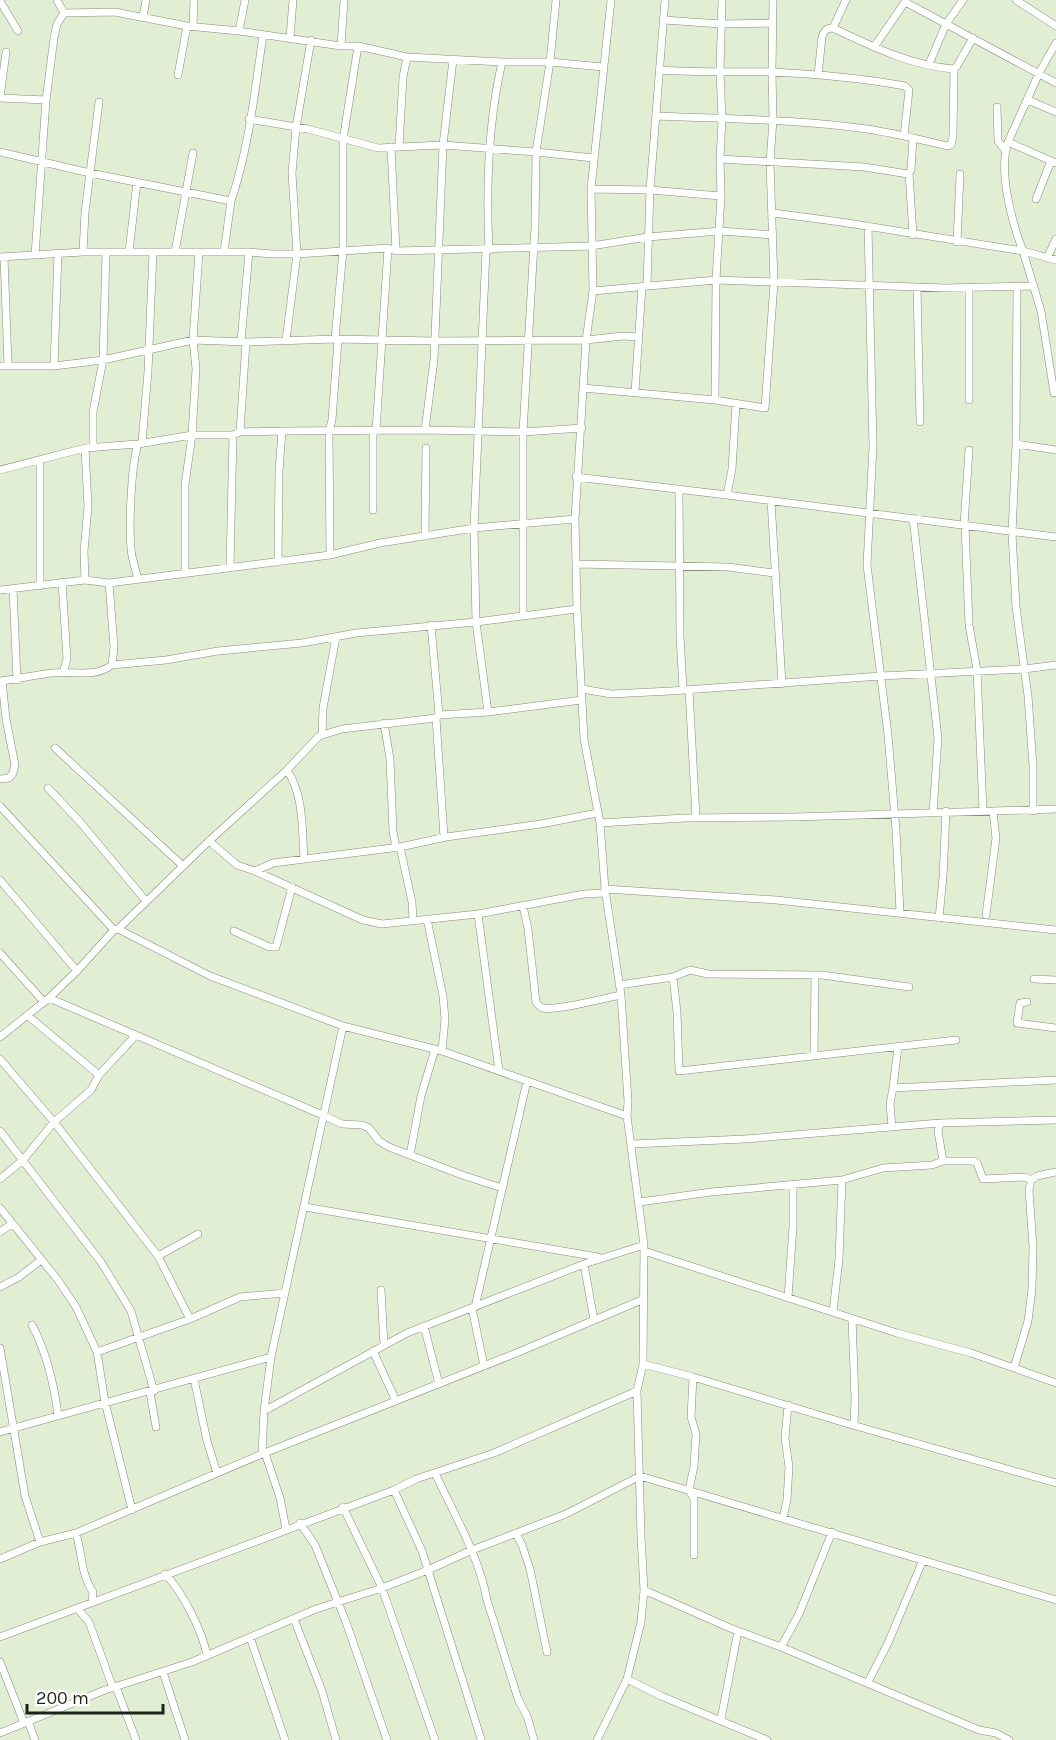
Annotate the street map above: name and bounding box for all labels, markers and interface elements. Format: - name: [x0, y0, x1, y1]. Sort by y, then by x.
- scale bar: [27, 1677, 164, 1715]
- text: 200 m: [36, 1687, 89, 1709]

